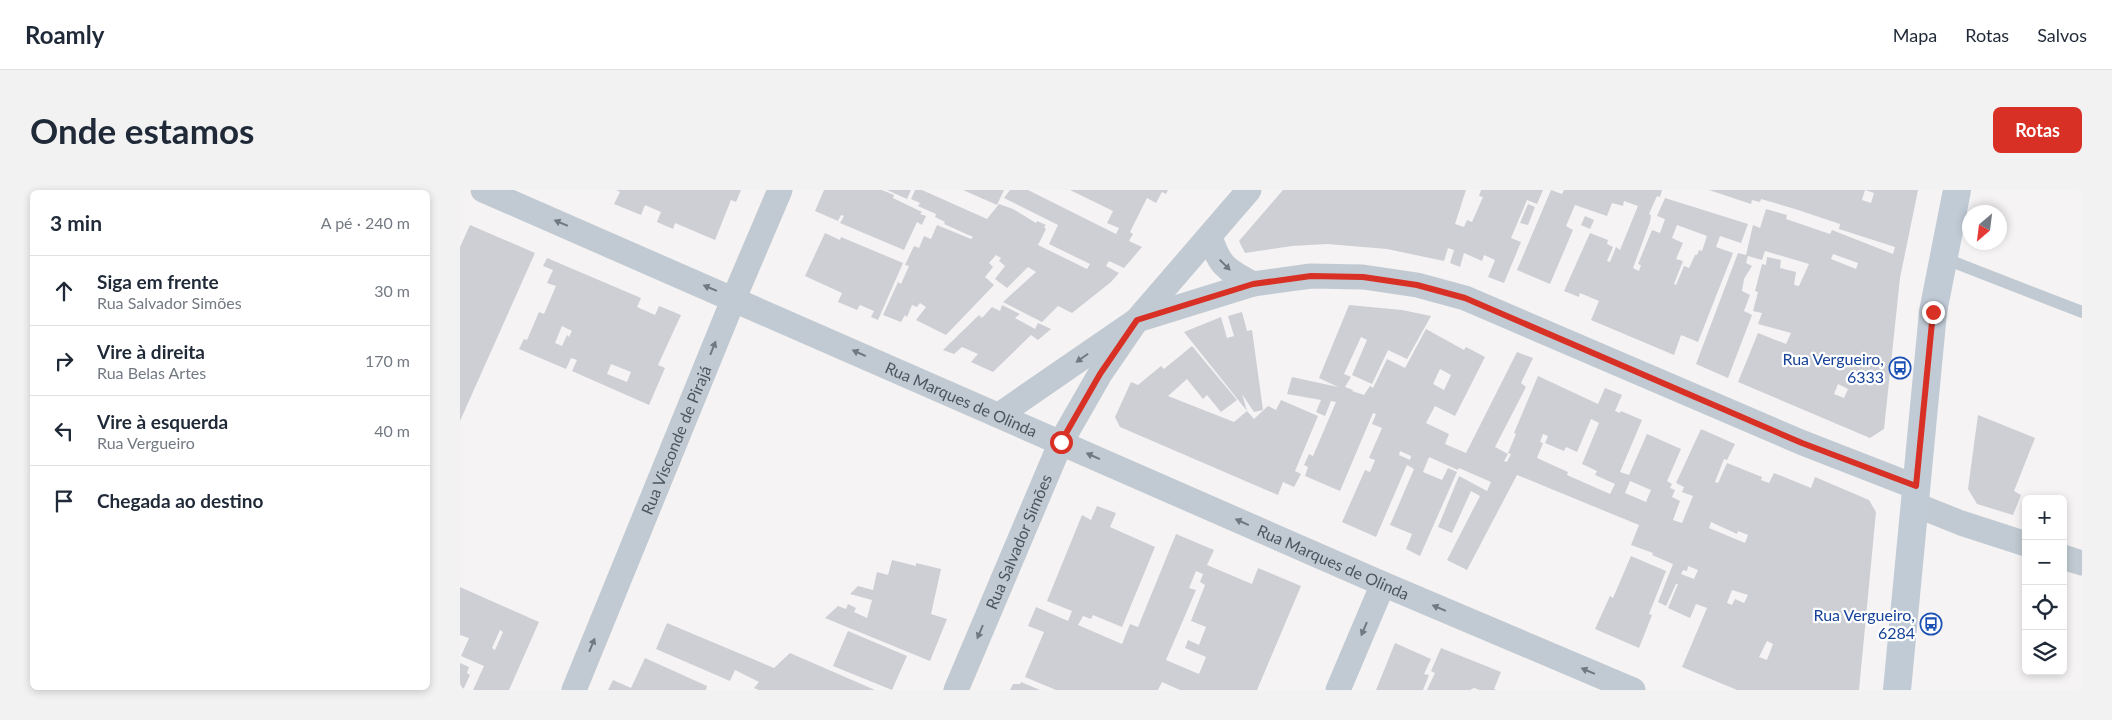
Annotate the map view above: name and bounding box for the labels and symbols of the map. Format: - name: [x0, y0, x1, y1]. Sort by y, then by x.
- north arrow: [1962, 205, 2007, 250]
- one-way arrow: [554, 219, 568, 227]
- one-way arrow: [1219, 259, 1231, 271]
- one-way arrow: [703, 283, 717, 291]
- route end: [1922, 301, 1945, 324]
- one-way arrow: [710, 341, 717, 356]
- one-way arrow: [852, 349, 866, 357]
- place label: Rua Vergueiro, 6333: [1782, 349, 1884, 386]
- one-way arrow: [1076, 353, 1089, 363]
- bus stop icon: Rua Vergueiro, 6333: [1888, 356, 1912, 380]
- street label: Rua Marques de Olinda: [883, 357, 1040, 440]
- street label: Rua Visconde de Pirajá: [637, 363, 714, 517]
- route start: [1050, 431, 1073, 454]
- one-way arrow: [1086, 451, 1100, 459]
- street label: Rua Salvador Simões: [981, 471, 1055, 612]
- one-way arrow: [1235, 517, 1249, 525]
- street label: Rua Marques de Olinda: [1254, 520, 1412, 603]
- one-way arrow: [1432, 603, 1446, 611]
- place label: Rua Vergueiro, 6284: [1813, 605, 1915, 642]
- bus stop icon: Rua Vergueiro, 6284: [1919, 612, 1943, 636]
- one-way arrow: [1360, 622, 1368, 636]
- one-way arrow: [976, 625, 984, 639]
- one-way arrow: [589, 638, 597, 652]
- one-way arrow: [1580, 667, 1595, 675]

